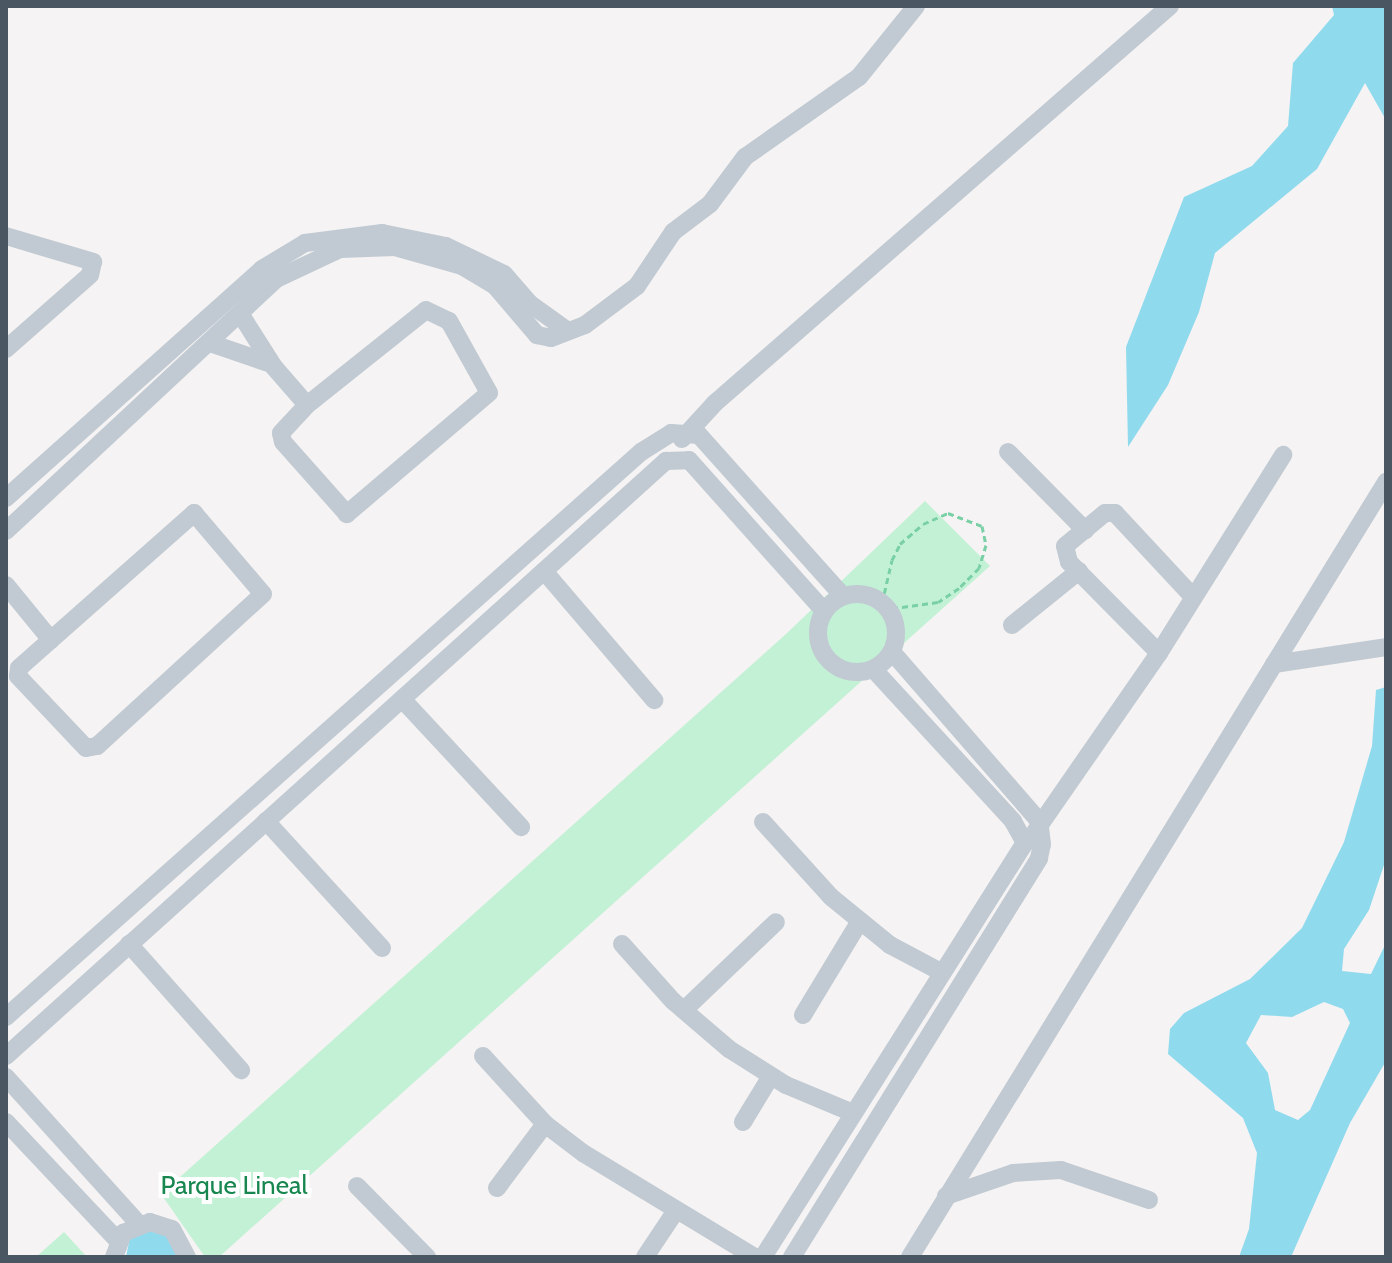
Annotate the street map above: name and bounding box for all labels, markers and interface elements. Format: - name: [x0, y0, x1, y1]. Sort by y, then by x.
- park label: Parque Lineal: [160, 1170, 308, 1202]

